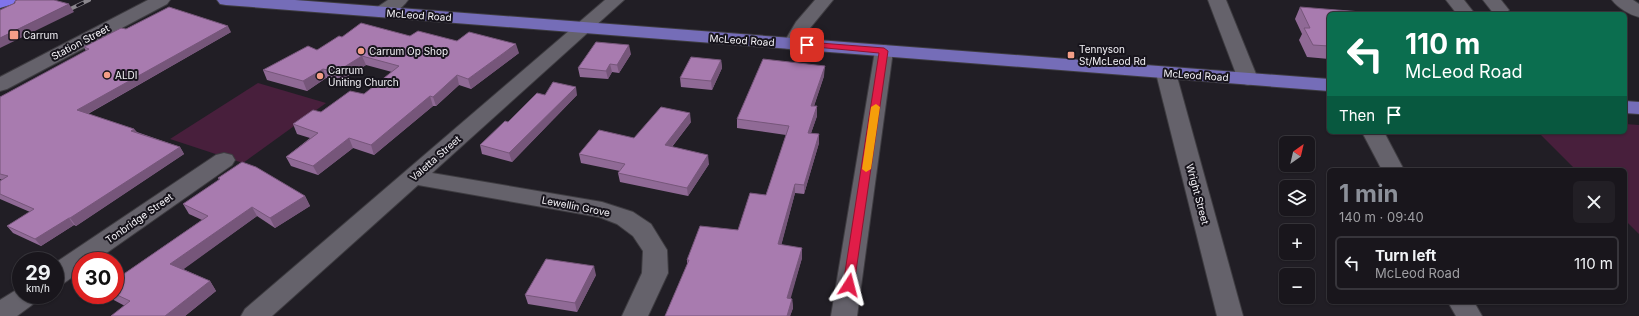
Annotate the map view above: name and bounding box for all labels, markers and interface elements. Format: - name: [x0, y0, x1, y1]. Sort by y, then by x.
- street label: McLeod Road: [386, 7, 452, 23]
- street label: Station Street: [49, 21, 112, 62]
- text: 110 m: [1405, 27, 1480, 61]
- pin: [790, 28, 824, 62]
- icon: left: [1339, 28, 1391, 80]
- marker: Carrum: [8, 29, 20, 41]
- place label: Carrum: [23, 29, 58, 41]
- street label: McLeod Road: [709, 32, 775, 48]
- icon: arrive: [796, 34, 818, 56]
- place label: Tennyson St/McLeod Rd: [1079, 43, 1146, 67]
- place label: Carrum Op Shop: [369, 45, 448, 57]
- marker: Carrum Op Shop: [356, 46, 366, 56]
- marker: Tennyson St/McLeod Rd: [1066, 50, 1076, 60]
- text: McLeod Road: [1405, 61, 1523, 82]
- place label: Carrum Uniting Church: [328, 64, 399, 88]
- street label: McLeod Road: [1163, 67, 1229, 83]
- place label: ALDI: [115, 69, 137, 81]
- marker: ALDI: [102, 70, 112, 80]
- marker: Carrum Uniting Church: [315, 71, 325, 81]
- icon: arrive: [1383, 104, 1405, 126]
- text: Then: [1339, 106, 1375, 125]
- street label: Valetta Street: [407, 132, 463, 183]
- north arrow: [1279, 136, 1315, 172]
- map controls: [1279, 136, 1315, 304]
- street label: Wright Street: [1184, 162, 1212, 226]
- text: 1 min: [1339, 179, 1398, 208]
- button: layers: [1279, 180, 1315, 216]
- button: close: [1573, 181, 1615, 223]
- street label: Tonbridge Street: [103, 190, 175, 246]
- street label: Lewellin Grove: [541, 194, 611, 219]
- text: 140 m · 09:40: [1339, 209, 1424, 225]
- button: +: [1279, 224, 1315, 260]
- text: Turn left: [1375, 246, 1436, 265]
- speed limit sign: 30: [72, 252, 124, 304]
- icon: left: [1341, 252, 1363, 274]
- text: 110 m: [1574, 254, 1613, 273]
- text: 29: [25, 261, 51, 285]
- position arrow: [828, 264, 870, 306]
- text: McLeod Road: [1375, 265, 1460, 281]
- button: −: [1279, 268, 1315, 304]
- text: km/h: [26, 282, 50, 294]

